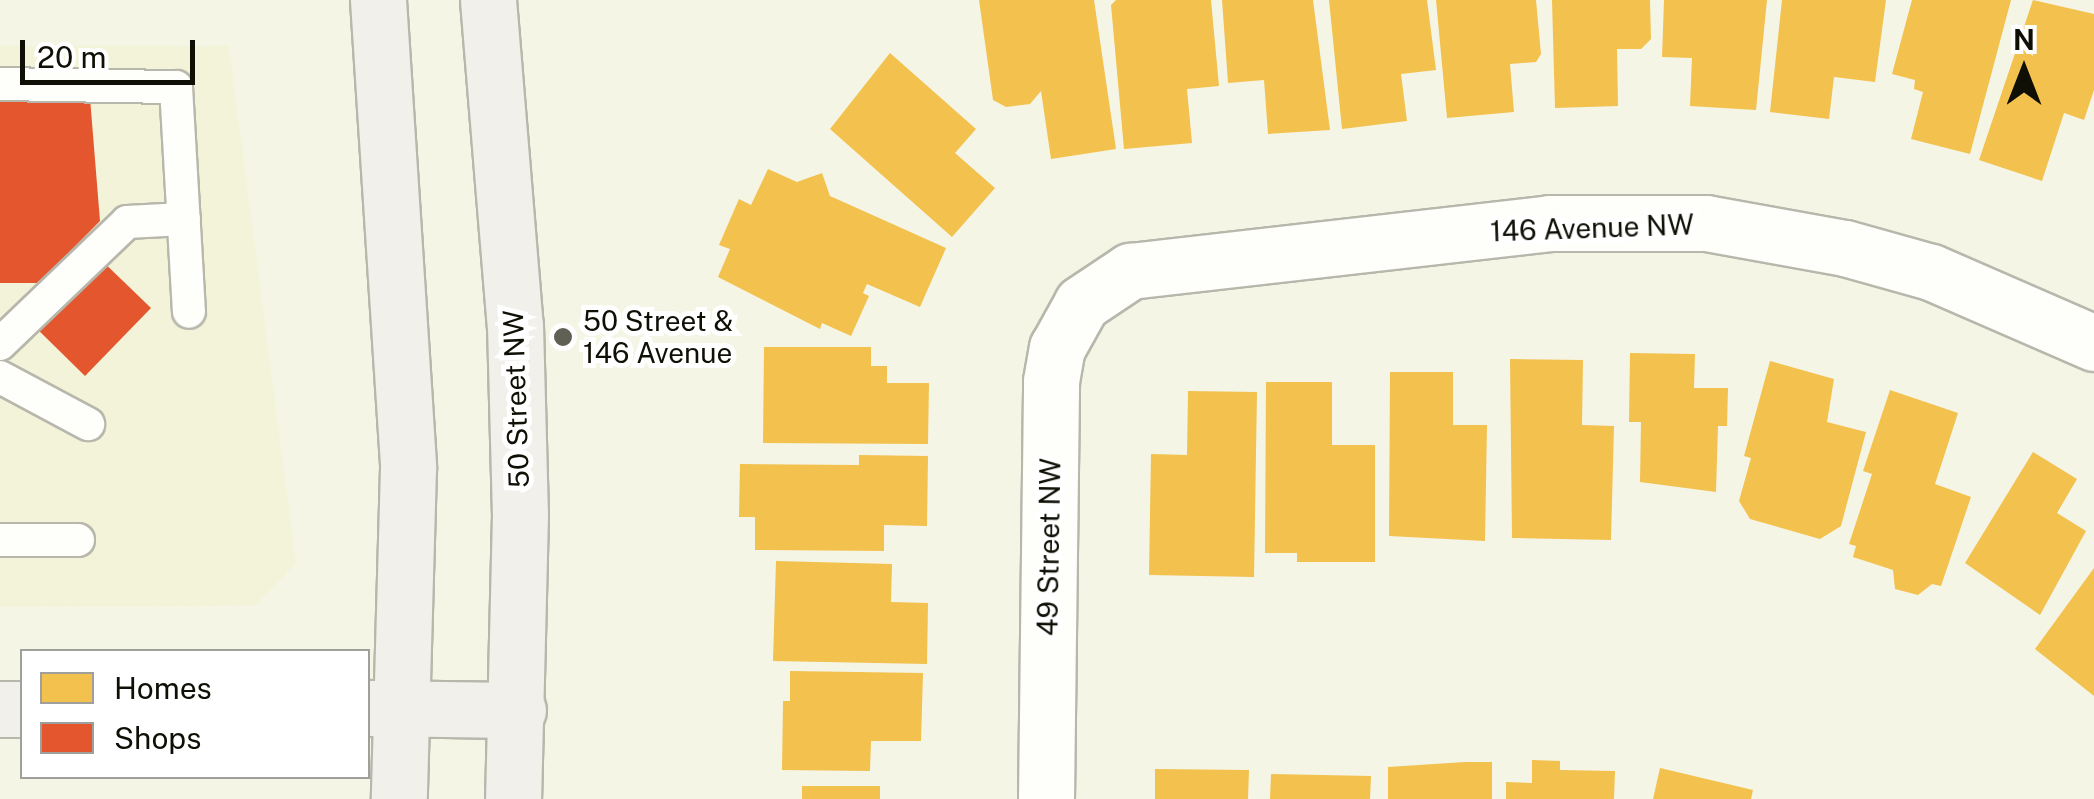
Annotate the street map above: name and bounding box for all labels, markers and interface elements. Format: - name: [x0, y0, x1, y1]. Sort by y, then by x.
- scale bar: [25, 20, 200, 82]
- north arrow: [1974, 20, 2074, 120]
- text: N: [2013, 23, 2035, 56]
- text: 20 m: [37, 39, 106, 75]
- street label: 146 Avenue NW: [1489, 208, 1695, 248]
- place label: 50 Street & 146 Avenue: [583, 304, 733, 370]
- street label: 50 Street NW: [496, 309, 536, 489]
- marker: 50 Street & 146 Avenue: [552, 326, 574, 348]
- street label: 49 Street NW: [1031, 458, 1067, 636]
- legend: [20, 649, 370, 779]
- text: Homes: [114, 670, 212, 706]
- text: Shops: [114, 720, 201, 756]

